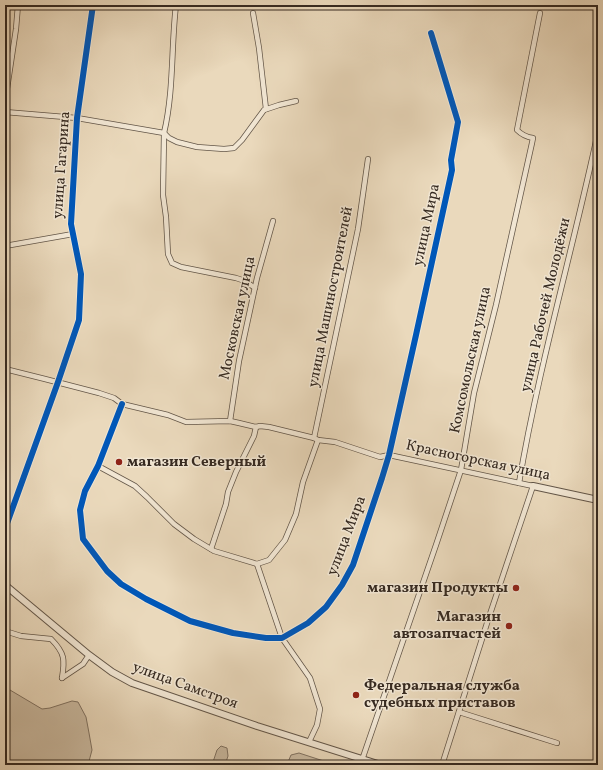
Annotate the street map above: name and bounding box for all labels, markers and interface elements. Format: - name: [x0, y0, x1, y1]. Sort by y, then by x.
- street label: улица Гагарина: [48, 111, 76, 219]
- street label: улица Мира: [408, 182, 446, 268]
- street label: улица Машиностроителей: [303, 205, 359, 389]
- street label: улица Рабочей Молодёжи: [516, 216, 576, 394]
- street label: Московская улица: [215, 254, 261, 382]
- street label: Комсомольская улица: [445, 284, 497, 436]
- street label: Красногорская улица: [404, 435, 552, 487]
- place label: магазин Северный: [127, 452, 267, 473]
- marker: магазин Северный: [114, 457, 124, 467]
- street label: улица Мира: [322, 493, 372, 579]
- place label: магазин Продукты: [367, 578, 508, 599]
- marker: магазин Продукты: [511, 583, 521, 593]
- place label: Магазин автозапчастей: [393, 607, 501, 645]
- marker: Магазин автозапчастей: [504, 621, 514, 631]
- street label: улица Самстроя: [129, 657, 241, 715]
- place label: Федеральная служба судебных приставов: [364, 676, 520, 714]
- marker: Федеральная служба судебных приставов: [351, 690, 361, 700]

